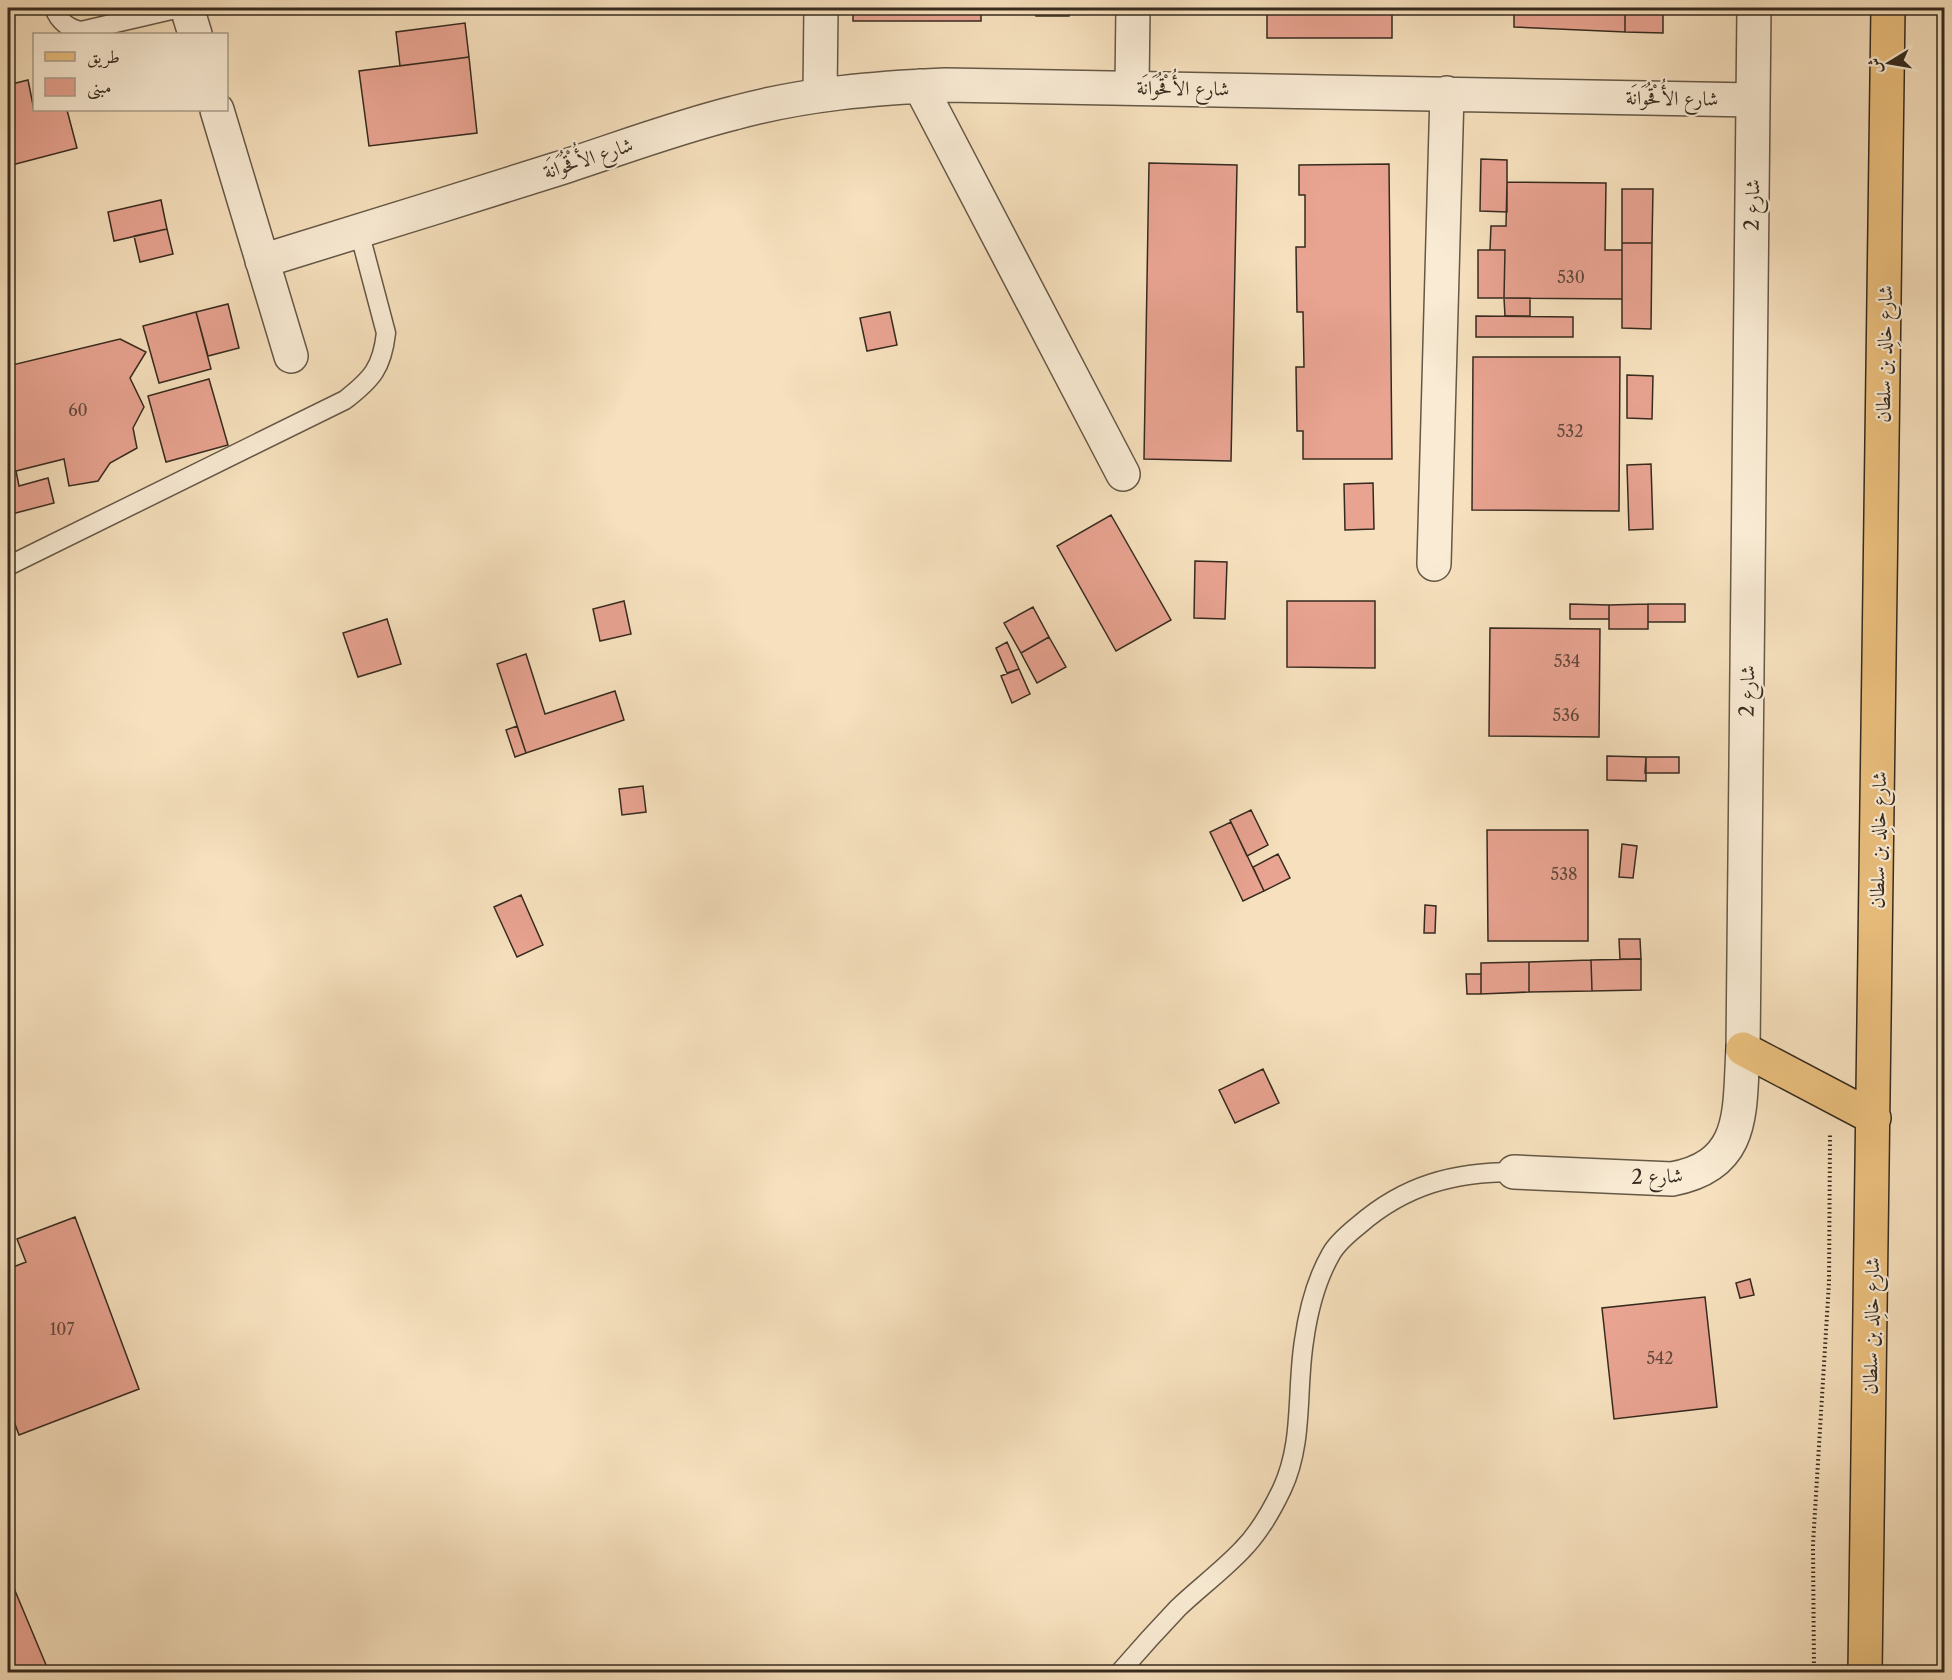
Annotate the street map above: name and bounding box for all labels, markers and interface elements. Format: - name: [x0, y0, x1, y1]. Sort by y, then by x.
- legend: [33, 33, 228, 111]
- north arrow: [1859, 33, 1919, 93]
- text: طريق: [87, 46, 120, 69]
- text: ش: [1863, 56, 1886, 76]
- street label: شارع الأُقْحُوَانَة: [1136, 68, 1230, 107]
- text: مبنى: [87, 76, 112, 100]
- street label: شارع الأُقْحُوَانَة: [1625, 78, 1719, 117]
- street label: شارع الأُقْحُوَانَة: [538, 125, 638, 189]
- street label: شارع 2: [1740, 179, 1770, 231]
- house number: 530: [1557, 267, 1585, 287]
- street label: شارع خالِد بن سلطان: [1871, 285, 1903, 423]
- house number: 60: [68, 400, 88, 420]
- house number: 532: [1557, 421, 1583, 441]
- house number: 534: [1554, 651, 1580, 671]
- street label: شارع 2: [1735, 665, 1765, 717]
- house number: 536: [1553, 705, 1579, 725]
- street label: شارع خالِد بن سلطان: [1865, 771, 1897, 909]
- house number: 538: [1551, 864, 1577, 884]
- street label: شارع 2: [1631, 1163, 1683, 1195]
- street label: شارع خالِد بن سلطان: [1858, 1257, 1890, 1395]
- house number: 107: [50, 1319, 74, 1339]
- house number: 542: [1646, 1348, 1674, 1368]

